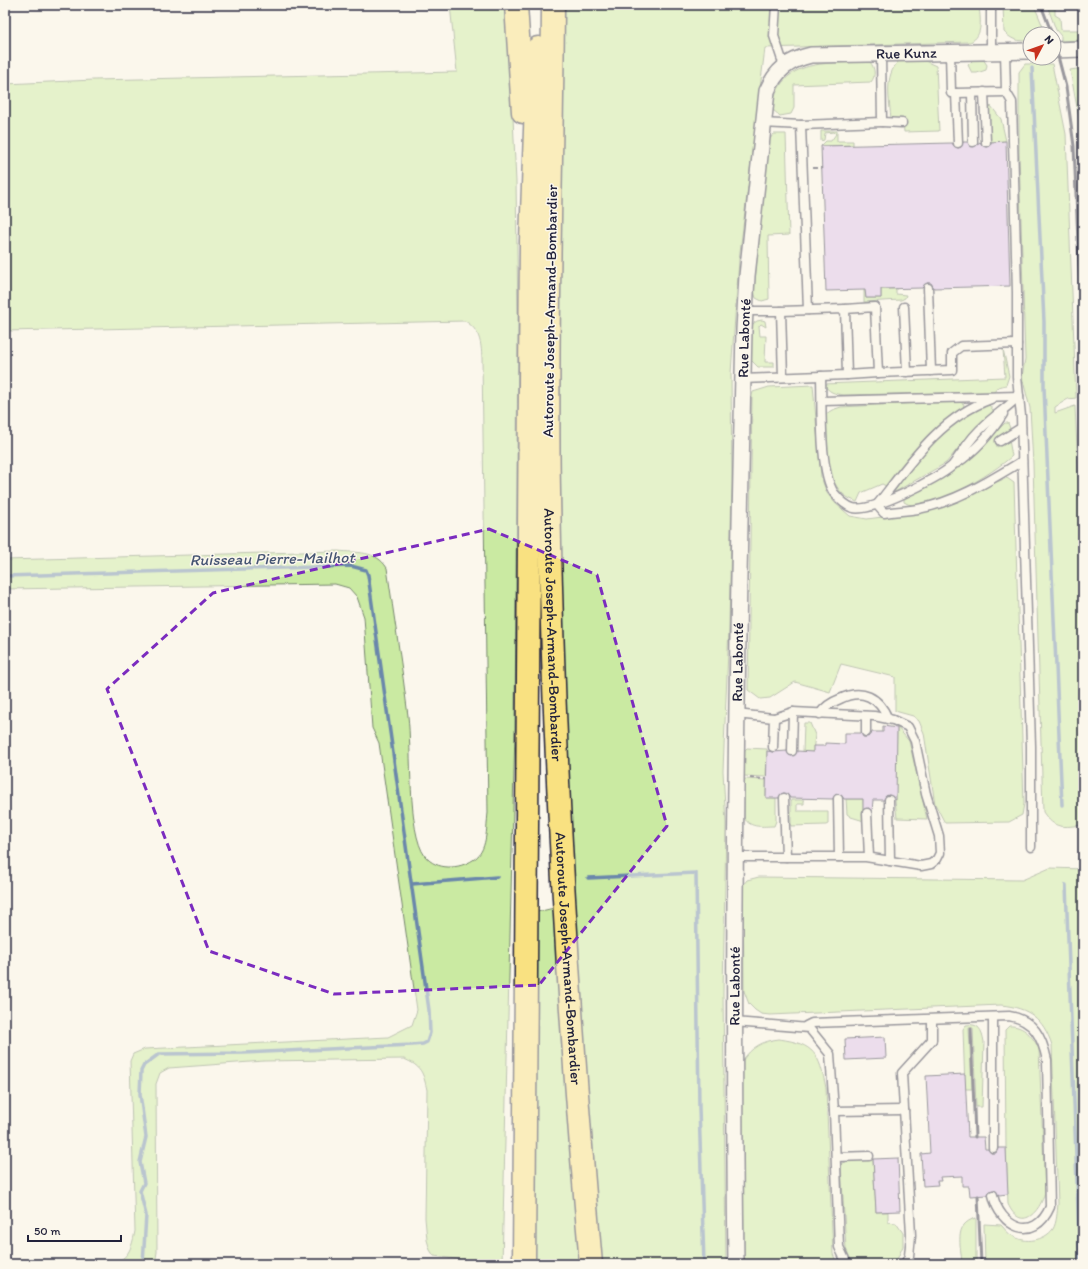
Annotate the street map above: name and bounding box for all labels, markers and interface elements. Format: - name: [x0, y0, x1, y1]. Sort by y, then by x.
- north arrow: [1022, 26, 1062, 66]
- text: N: [1042, 33, 1057, 47]
- street label: Rue Kunz: [876, 44, 937, 63]
- street label: Autoroute Joseph-Armand-Bombardier: [539, 184, 561, 438]
- street label: Rue Labonté: [734, 298, 755, 378]
- street label: Autoroute Joseph-Armand-Bombardier: [540, 508, 566, 762]
- water label: Ruisseau Pierre-Mailhot: [190, 548, 357, 569]
- street label: Rue Labonté: [728, 622, 747, 702]
- street label: Autoroute Joseph-Armand-Bombardier: [551, 832, 585, 1086]
- street label: Rue Labonté: [726, 946, 744, 1026]
- scale bar: [28, 1217, 121, 1243]
- text: 50 m: [34, 1224, 60, 1238]

